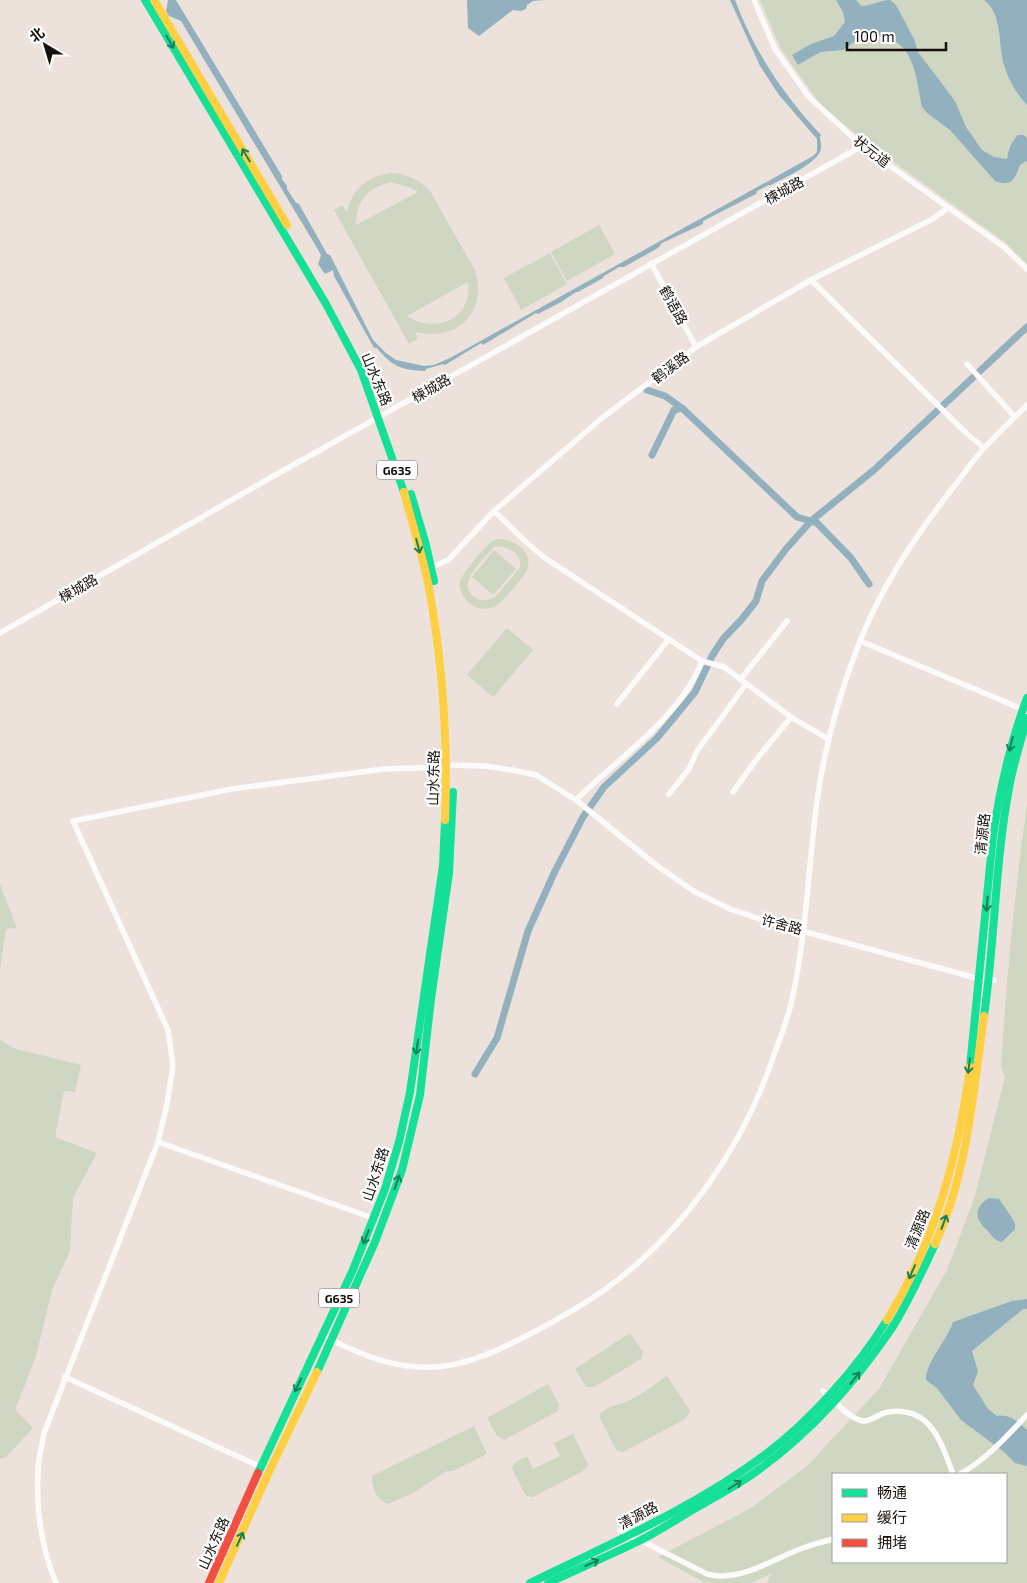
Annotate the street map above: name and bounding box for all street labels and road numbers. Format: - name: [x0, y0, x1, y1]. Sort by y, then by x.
- street label: 状元道: [850, 131, 894, 171]
- street label: 楝城路: [762, 172, 806, 208]
- street label: 鹤语路: [656, 283, 692, 327]
- street label: 鹤溪路: [648, 348, 692, 386]
- street label: 山水东路: [358, 350, 396, 408]
- street label: 楝城路: [409, 370, 453, 406]
- road number: G635: [377, 460, 417, 480]
- street label: 楝城路: [56, 570, 100, 606]
- street label: 山水东路: [424, 750, 442, 806]
- street label: 清源路: [971, 812, 993, 856]
- street label: 许舍路: [760, 910, 804, 938]
- street label: 山水东路: [358, 1145, 392, 1203]
- street label: 清源路: [901, 1206, 933, 1252]
- road number: G635: [319, 1289, 359, 1308]
- street label: 清源路: [615, 1498, 661, 1532]
- street label: 山水东路: [194, 1514, 232, 1572]

